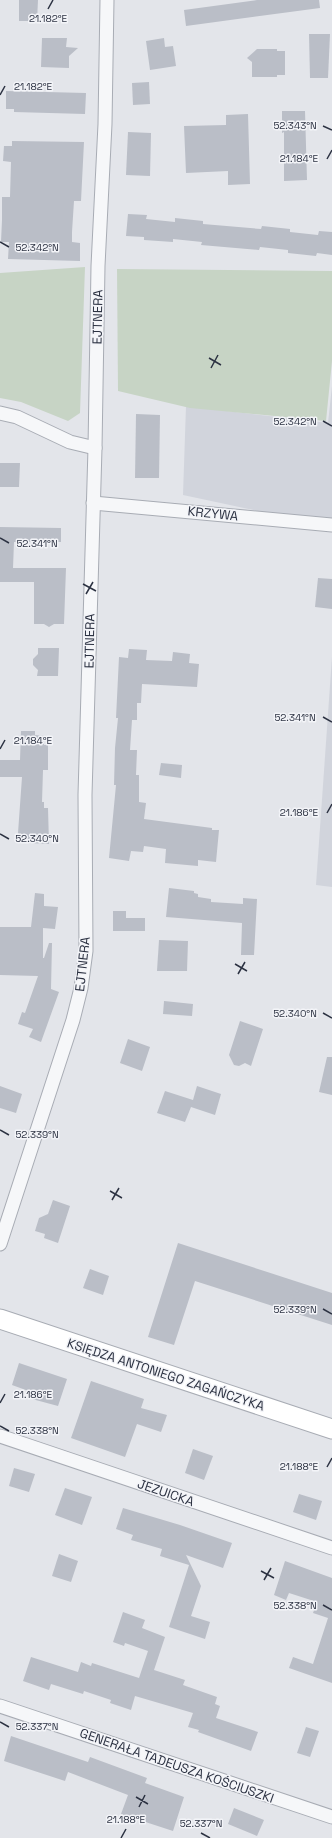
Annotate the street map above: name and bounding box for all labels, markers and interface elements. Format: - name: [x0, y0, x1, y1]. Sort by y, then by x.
- text: 21.182°E: [29, 12, 67, 25]
- text: 21.182°E: [14, 80, 52, 93]
- text: 52.343°N: [273, 119, 317, 132]
- text: 21.184°E: [280, 152, 319, 165]
- text: 52.342°N: [15, 241, 59, 254]
- street label: EJTNERA: [89, 289, 106, 345]
- text: 52.342°N: [273, 415, 317, 428]
- street label: KRZYWA: [187, 502, 239, 525]
- text: 52.341°N: [16, 537, 58, 550]
- street label: EJTNERA: [81, 613, 98, 669]
- text: 52.341°N: [274, 711, 316, 724]
- text: 21.184°E: [14, 734, 53, 747]
- text: 21.186°E: [280, 806, 319, 819]
- text: 52.340°N: [15, 832, 59, 845]
- street label: EJTNERA: [71, 936, 94, 992]
- text: 52.340°N: [273, 1007, 317, 1020]
- text: 52.339°N: [15, 1128, 59, 1141]
- text: 52.339°N: [273, 1303, 317, 1316]
- street label: KSIĘDZA ANTONIEGO ZAGAŃCZYKA: [65, 1334, 267, 1415]
- text: 21.186°E: [14, 1388, 53, 1401]
- text: 52.338°N: [15, 1424, 59, 1437]
- text: 21.188°E: [280, 1460, 319, 1473]
- street label: JEZUICKA: [135, 1475, 196, 1510]
- text: 52.338°N: [273, 1599, 317, 1612]
- text: 52.337°N: [16, 1720, 58, 1733]
- street label: GENERAŁA TADEUSZA KOŚCIUSZKI: [78, 1724, 276, 1807]
- text: 21.188°E: [107, 1813, 146, 1826]
- text: 52.337°N: [180, 1817, 222, 1830]

